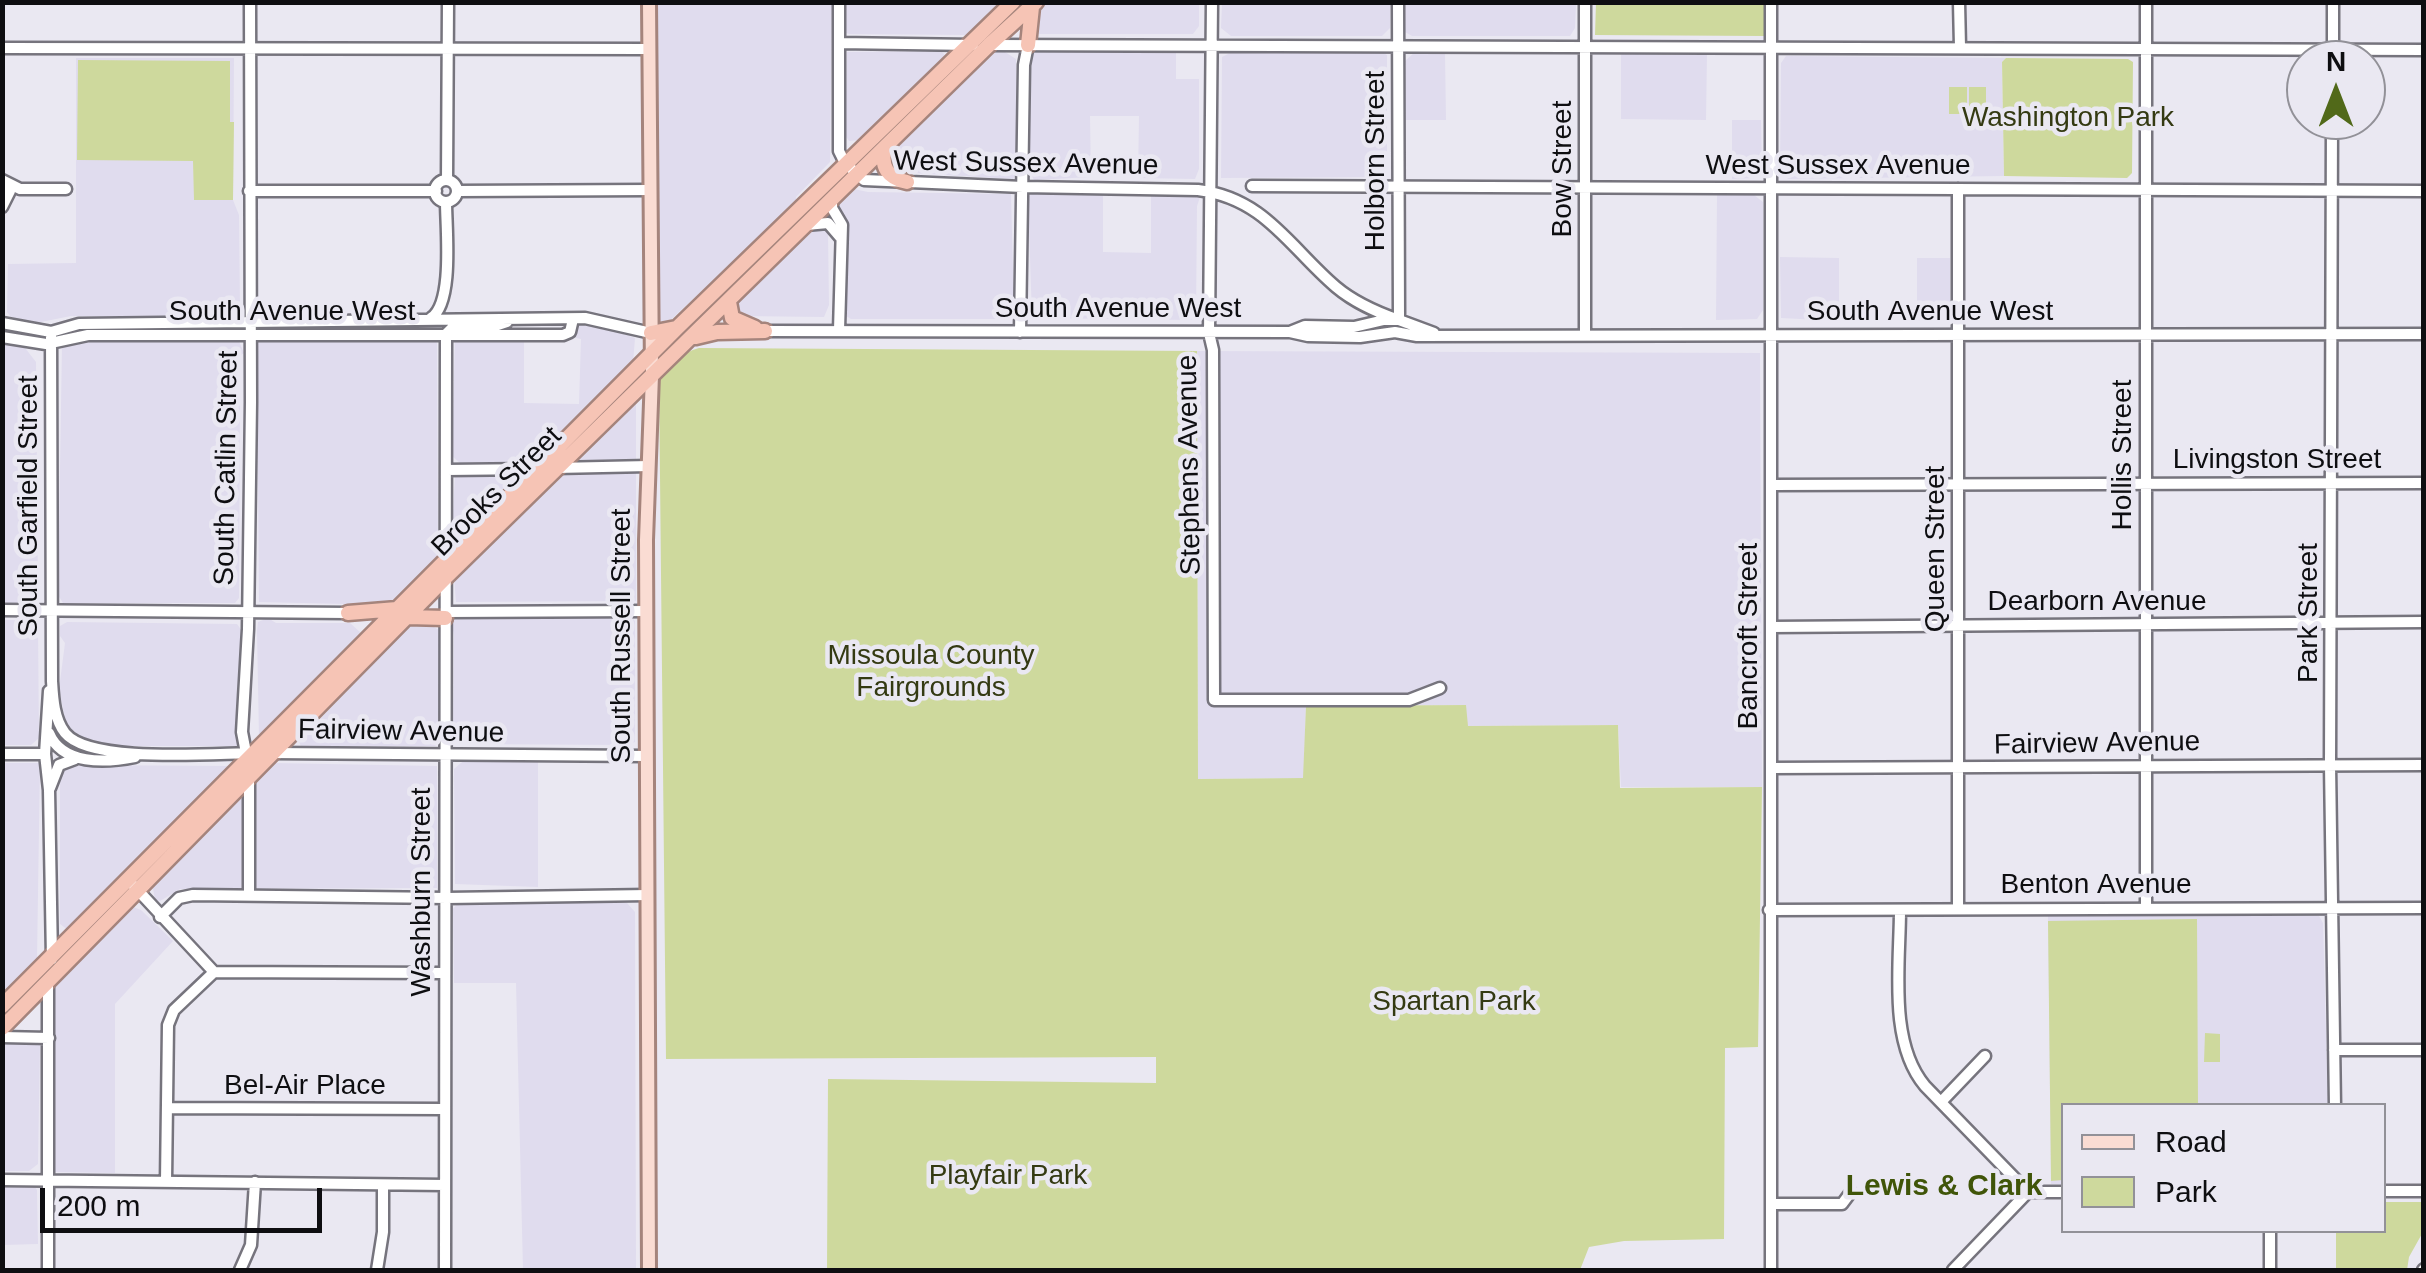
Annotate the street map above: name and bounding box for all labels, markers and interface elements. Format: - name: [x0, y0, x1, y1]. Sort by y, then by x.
- north arrow: [2286, 40, 2386, 140]
- text: N: [2326, 46, 2346, 77]
- street label: Holborn Street: [1359, 71, 1393, 251]
- street label: Bow Street: [1546, 101, 1580, 237]
- park label: Washington Park: [1962, 101, 2174, 135]
- street label: West Sussex Avenue: [893, 145, 1159, 183]
- street label: West Sussex Avenue: [1705, 149, 1971, 183]
- street label: South Avenue West: [995, 292, 1241, 326]
- street label: South Avenue West: [169, 295, 415, 329]
- street label: South Avenue West: [1807, 295, 2053, 329]
- street label: South Catlin Street: [208, 350, 246, 586]
- street label: Stephens Avenue: [1171, 354, 1209, 576]
- street label: South Garfield Street: [12, 375, 46, 637]
- street label: Hollis Street: [2106, 380, 2140, 530]
- street label: Brooks Street: [425, 420, 569, 564]
- street label: Livingston Street: [2173, 443, 2381, 477]
- street label: Queen Street: [1919, 466, 1953, 632]
- street label: South Russell Street: [605, 508, 639, 764]
- street label: Bancroft Street: [1732, 543, 1766, 729]
- street label: Park Street: [2292, 543, 2326, 683]
- street label: Dearborn Avenue: [1988, 585, 2206, 619]
- park label: Missoula County Fairgrounds: [828, 639, 1034, 705]
- street label: Fairview Avenue: [297, 713, 505, 751]
- street label: Fairview Avenue: [1993, 725, 2201, 763]
- street label: Washburn Street: [405, 787, 439, 997]
- street label: Benton Avenue: [2001, 868, 2191, 902]
- park label: Spartan Park: [1372, 985, 1536, 1019]
- street label: Bel-Air Place: [224, 1069, 386, 1103]
- legend: [2061, 1103, 2386, 1233]
- text: Road: [2155, 1125, 2227, 1158]
- park label: Playfair Park: [929, 1159, 1087, 1193]
- scale bar: [45, 1168, 328, 1230]
- district label: Lewis & Clark: [1846, 1169, 2042, 1205]
- text: Park: [2155, 1175, 2217, 1208]
- text: 200 m: [57, 1189, 140, 1222]

